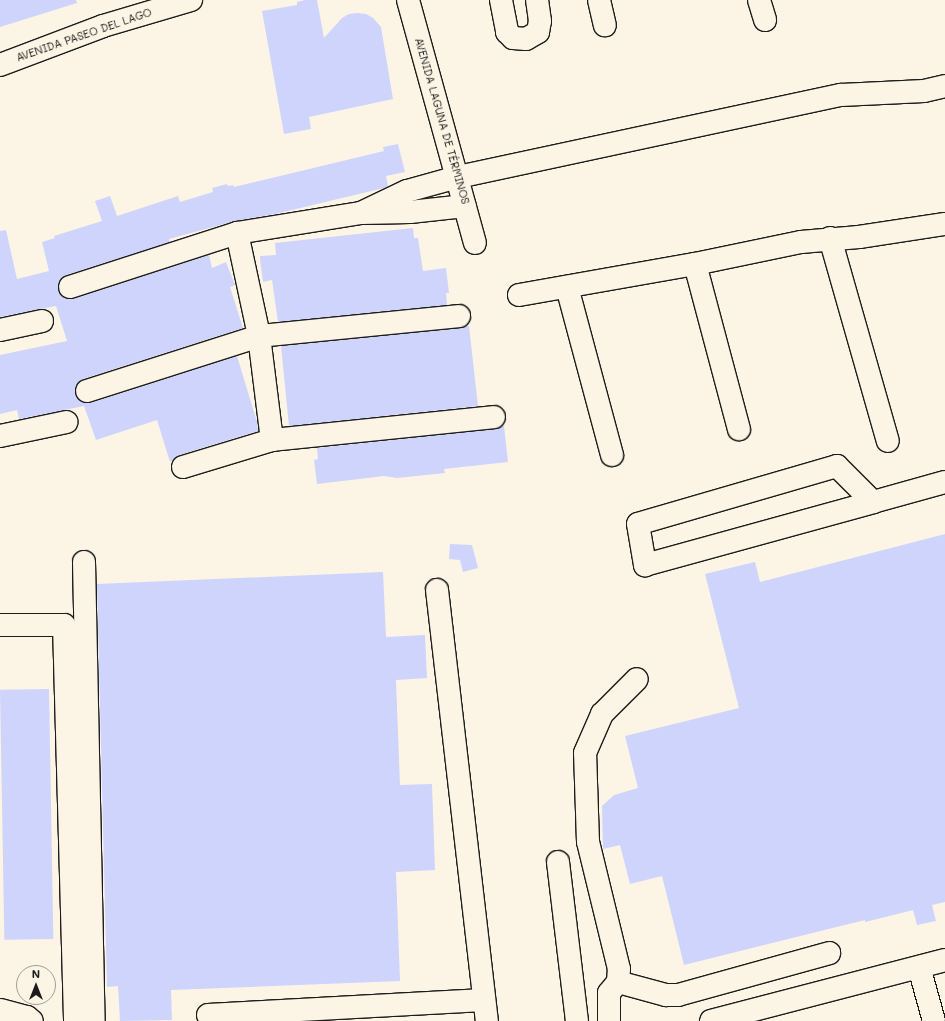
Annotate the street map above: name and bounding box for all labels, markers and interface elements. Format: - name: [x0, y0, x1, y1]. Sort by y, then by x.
- street label: AVENIDA PASEO DEL LAGO: [14, 6, 154, 64]
- street label: AVENIDA LAGUNA DE TÉRMINOS: [412, 36, 472, 206]
- north arrow: [16, 965, 56, 1005]
- text: N: [32, 966, 40, 981]

